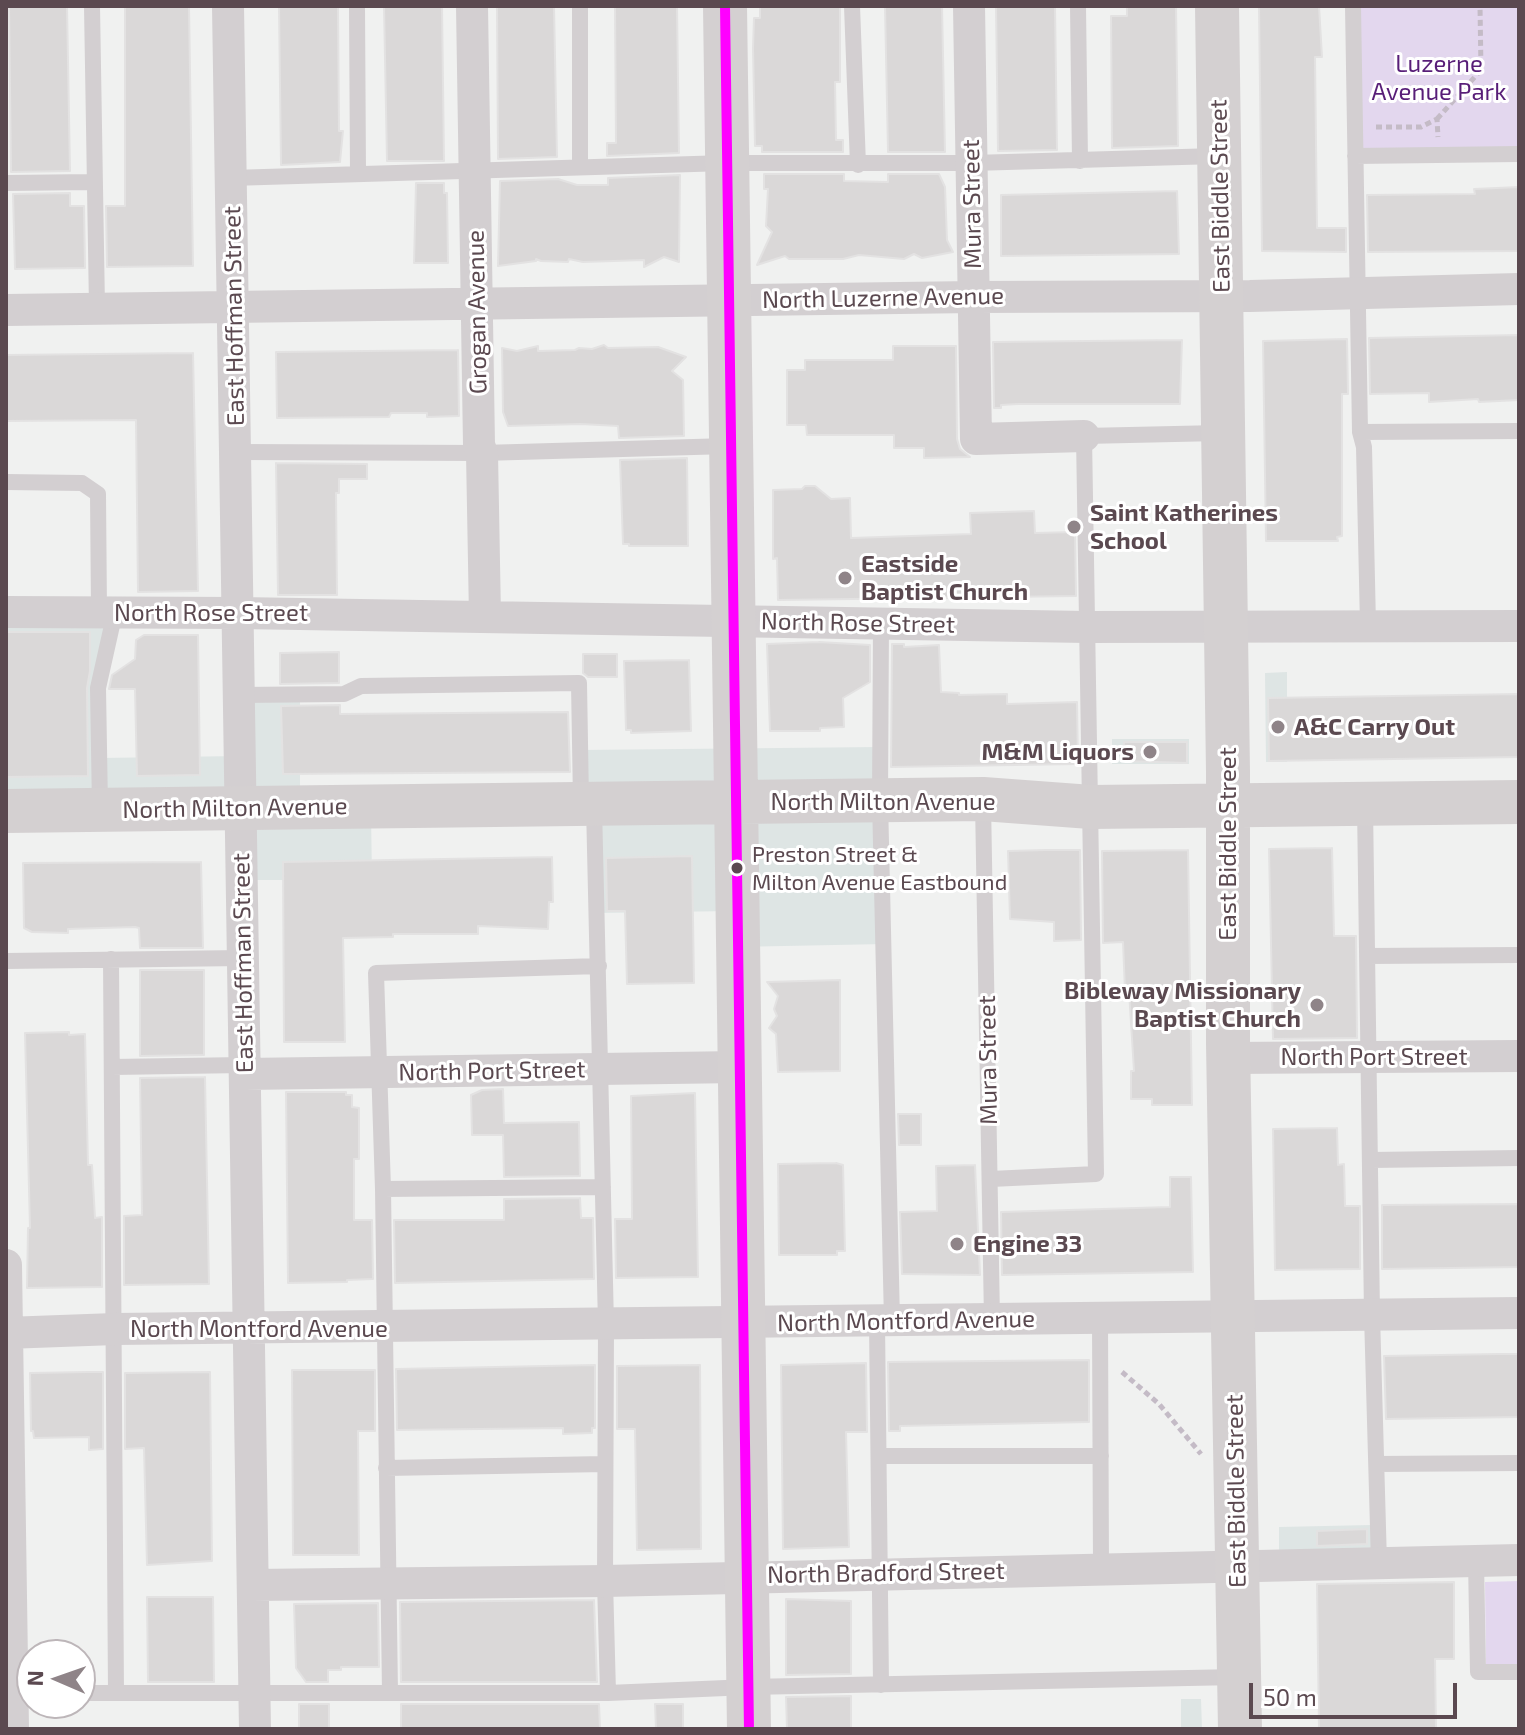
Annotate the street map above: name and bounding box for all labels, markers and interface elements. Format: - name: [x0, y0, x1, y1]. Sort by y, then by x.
- park label: Luzerne Avenue Park: [1372, 50, 1506, 106]
- street label: East Biddle Street: [1204, 99, 1236, 293]
- street label: Mura Street: [956, 139, 988, 269]
- street label: East Hoffman Street: [218, 206, 250, 426]
- street label: Grogan Avenue: [461, 230, 493, 394]
- street label: North Luzerne Avenue: [762, 281, 1004, 315]
- place label: Saint Katherines School: [1090, 499, 1278, 555]
- marker: Saint Katherines School: [1065, 518, 1083, 536]
- place label: Eastside Baptist Church: [861, 550, 1028, 606]
- marker: Eastside Baptist Church: [836, 569, 854, 587]
- street label: North Rose Street: [114, 599, 308, 627]
- street label: North Rose Street: [761, 607, 955, 639]
- place label: A&C Carry Out: [1294, 713, 1455, 741]
- marker: A&C Carry Out: [1269, 718, 1287, 736]
- place label: M&M Liquors: [981, 738, 1134, 766]
- marker: M&M Liquors: [1141, 743, 1159, 761]
- street label: East Biddle Street: [1214, 747, 1242, 941]
- street label: North Milton Avenue: [770, 788, 996, 816]
- street label: North Milton Avenue: [122, 792, 348, 824]
- place label: Preston Street & Milton Avenue Eastbound: [752, 842, 1007, 894]
- street label: East Hoffman Street: [227, 853, 259, 1073]
- marker: Preston Street & Milton Avenue Eastbound: [729, 860, 745, 876]
- place label: Bibleway Missionary Baptist Church: [1064, 977, 1301, 1033]
- street label: Mura Street: [972, 995, 1004, 1125]
- marker: Bibleway Missionary Baptist Church: [1308, 996, 1326, 1014]
- street label: North Port Street: [1280, 1043, 1468, 1071]
- street label: North Port Street: [398, 1055, 586, 1087]
- place label: Engine 33: [973, 1230, 1082, 1258]
- marker: Engine 33: [948, 1235, 966, 1253]
- street label: North Montford Avenue: [777, 1304, 1035, 1338]
- street label: North Montford Avenue: [130, 1315, 388, 1343]
- street label: East Biddle Street: [1220, 1394, 1252, 1588]
- street label: North Bradford Street: [767, 1557, 1005, 1589]
- north arrow: [16, 1639, 96, 1719]
- scale bar: [1253, 1667, 1461, 1717]
- text: N: [21, 1670, 47, 1687]
- text: 50 m: [1263, 1682, 1317, 1711]

